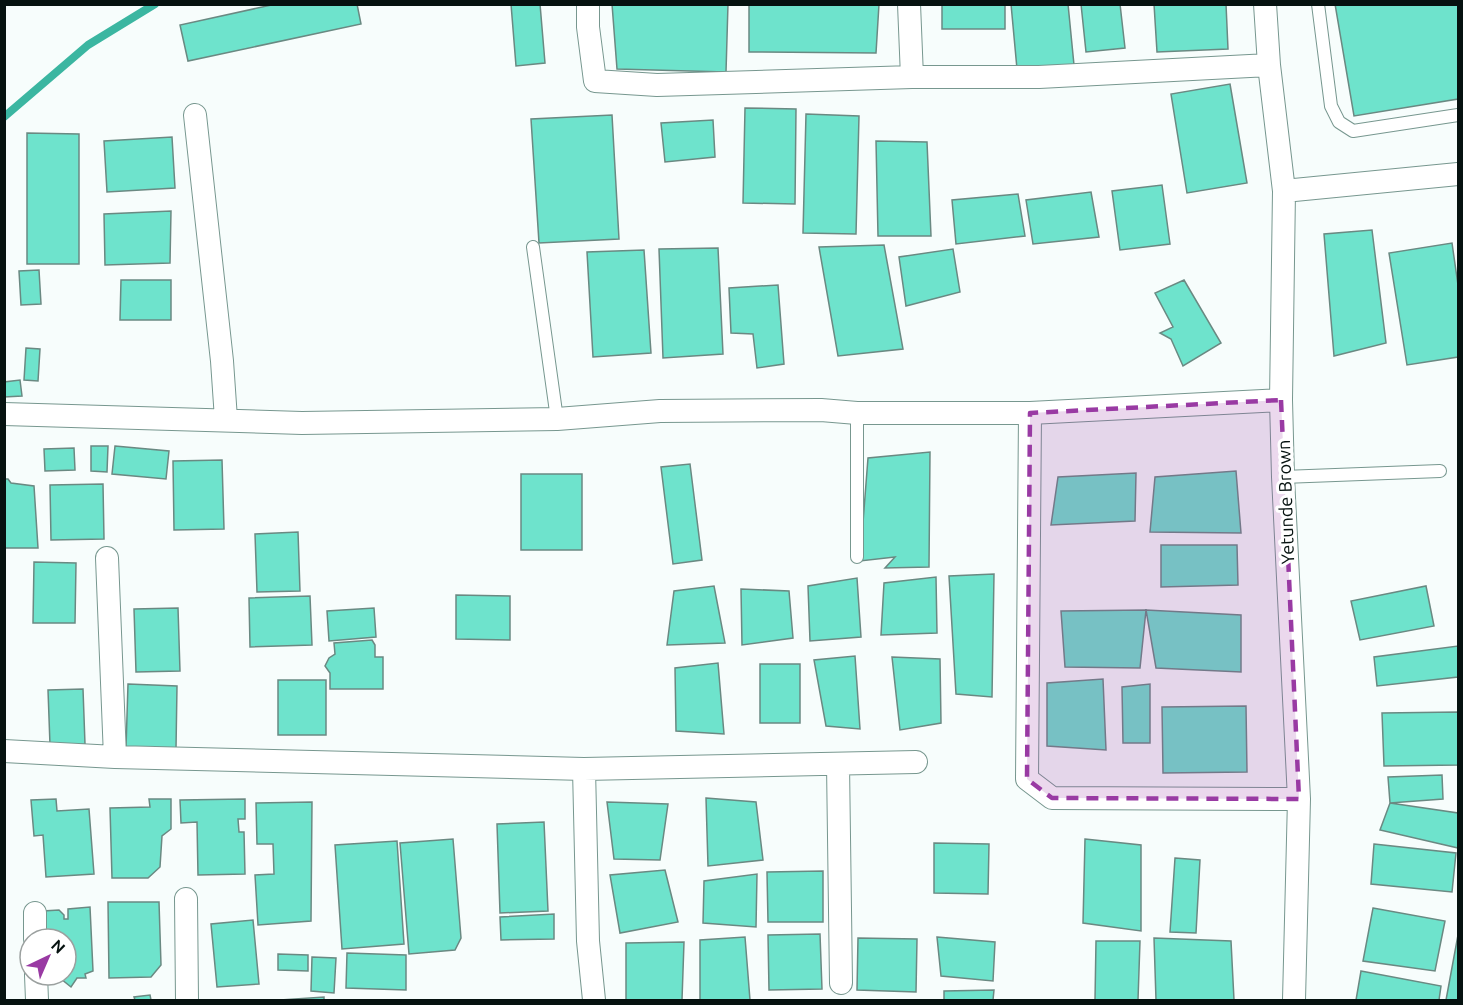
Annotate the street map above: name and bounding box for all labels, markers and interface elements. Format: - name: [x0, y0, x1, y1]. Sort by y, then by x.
- street label: Yetunde Brown: [1273, 439, 1297, 565]
- north arrow: [18, 927, 78, 987]
- text: N: [48, 936, 69, 957]

